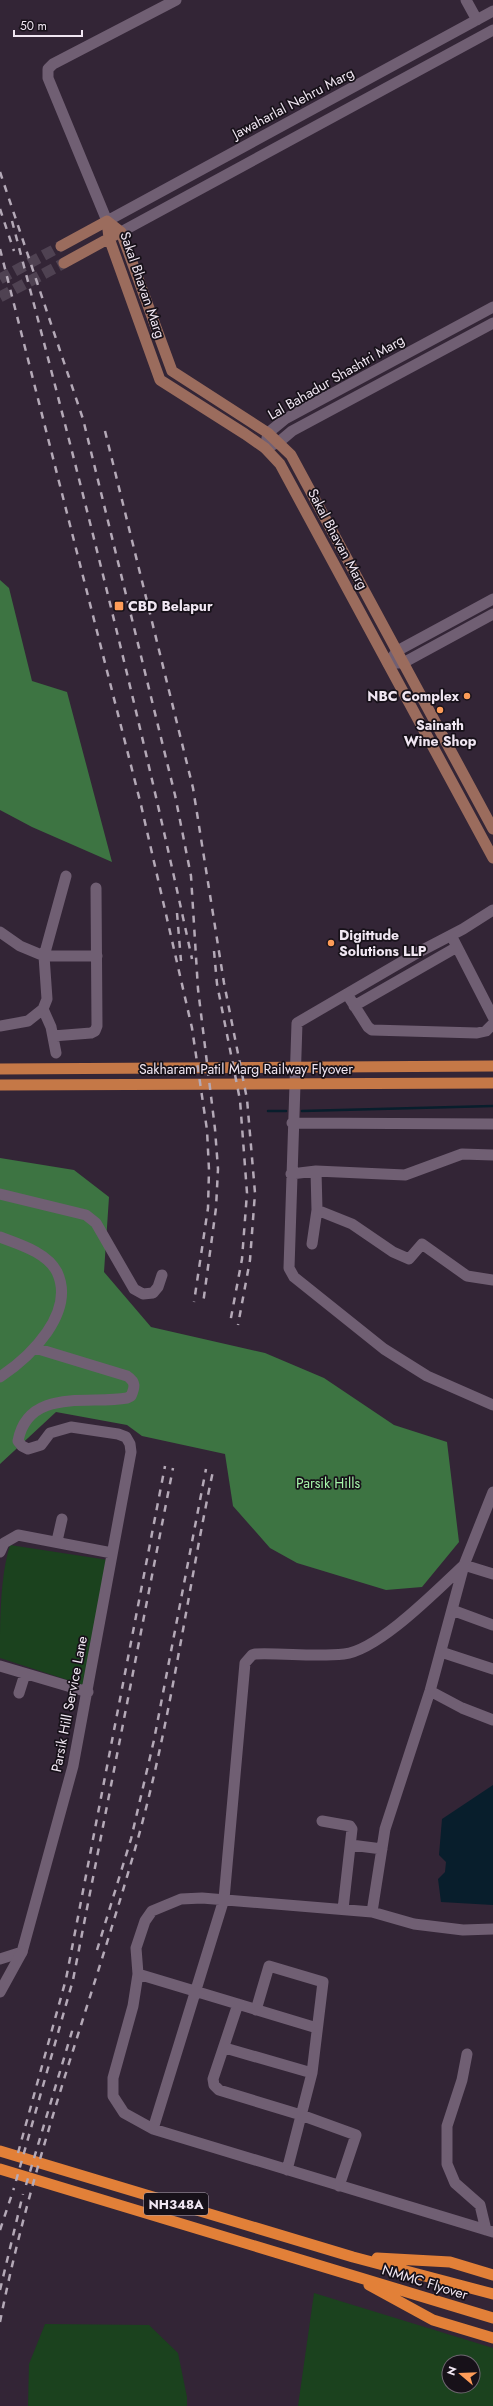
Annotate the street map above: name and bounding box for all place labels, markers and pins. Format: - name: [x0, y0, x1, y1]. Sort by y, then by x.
- place label: CBD Belapur: [128, 596, 213, 616]
- marker: CBD Belapur: [113, 600, 125, 612]
- place label: NBC Complex: [367, 686, 460, 706]
- marker: NBC Complex: [462, 691, 472, 701]
- marker: Sainath Wine Shop: [435, 705, 445, 715]
- place label: Sainath Wine Shop: [404, 715, 477, 751]
- place label: Digittude Solutions LLP: [339, 925, 427, 961]
- marker: Digittude Solutions LLP: [326, 938, 336, 948]

